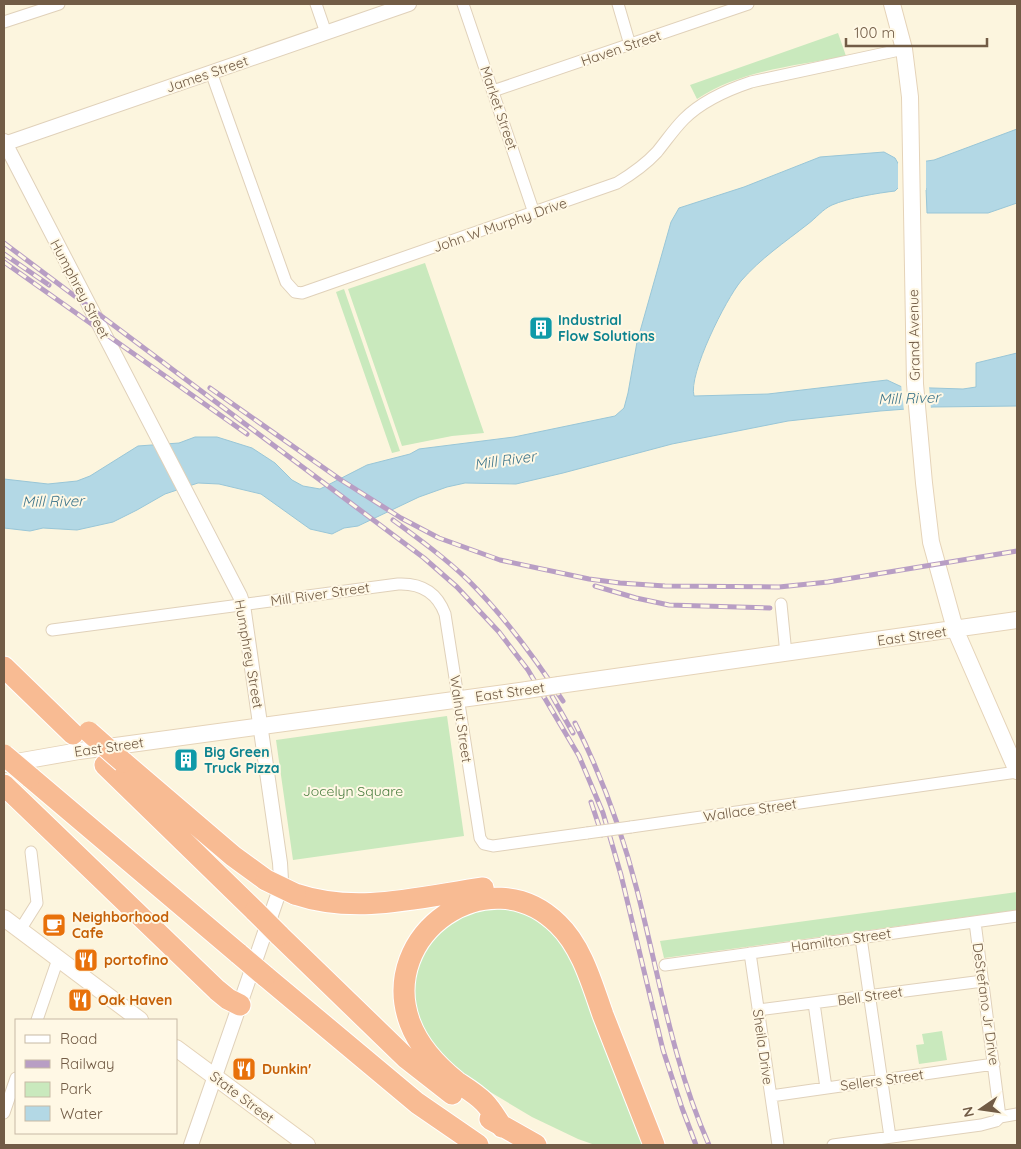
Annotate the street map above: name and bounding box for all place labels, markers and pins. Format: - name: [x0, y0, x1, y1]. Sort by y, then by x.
- place label: Industrial Flow Solutions: [558, 311, 655, 345]
- building icon: Industrial Flow Solutions: [528, 315, 554, 341]
- place label: Big Green Truck Pizza: [204, 743, 279, 777]
- building icon: Big Green Truck Pizza: [173, 747, 199, 773]
- place label: Neighborhood Cafe: [72, 908, 169, 942]
- cafe icon: Neighborhood Cafe: [41, 912, 67, 938]
- restaurant icon: portofino: [73, 947, 99, 973]
- place label: portofino: [104, 951, 169, 969]
- restaurant icon: Oak Haven: [67, 987, 93, 1013]
- place label: Oak Haven: [98, 991, 172, 1009]
- restaurant icon: Dunkin': [231, 1056, 257, 1082]
- place label: Dunkin': [262, 1060, 311, 1078]

